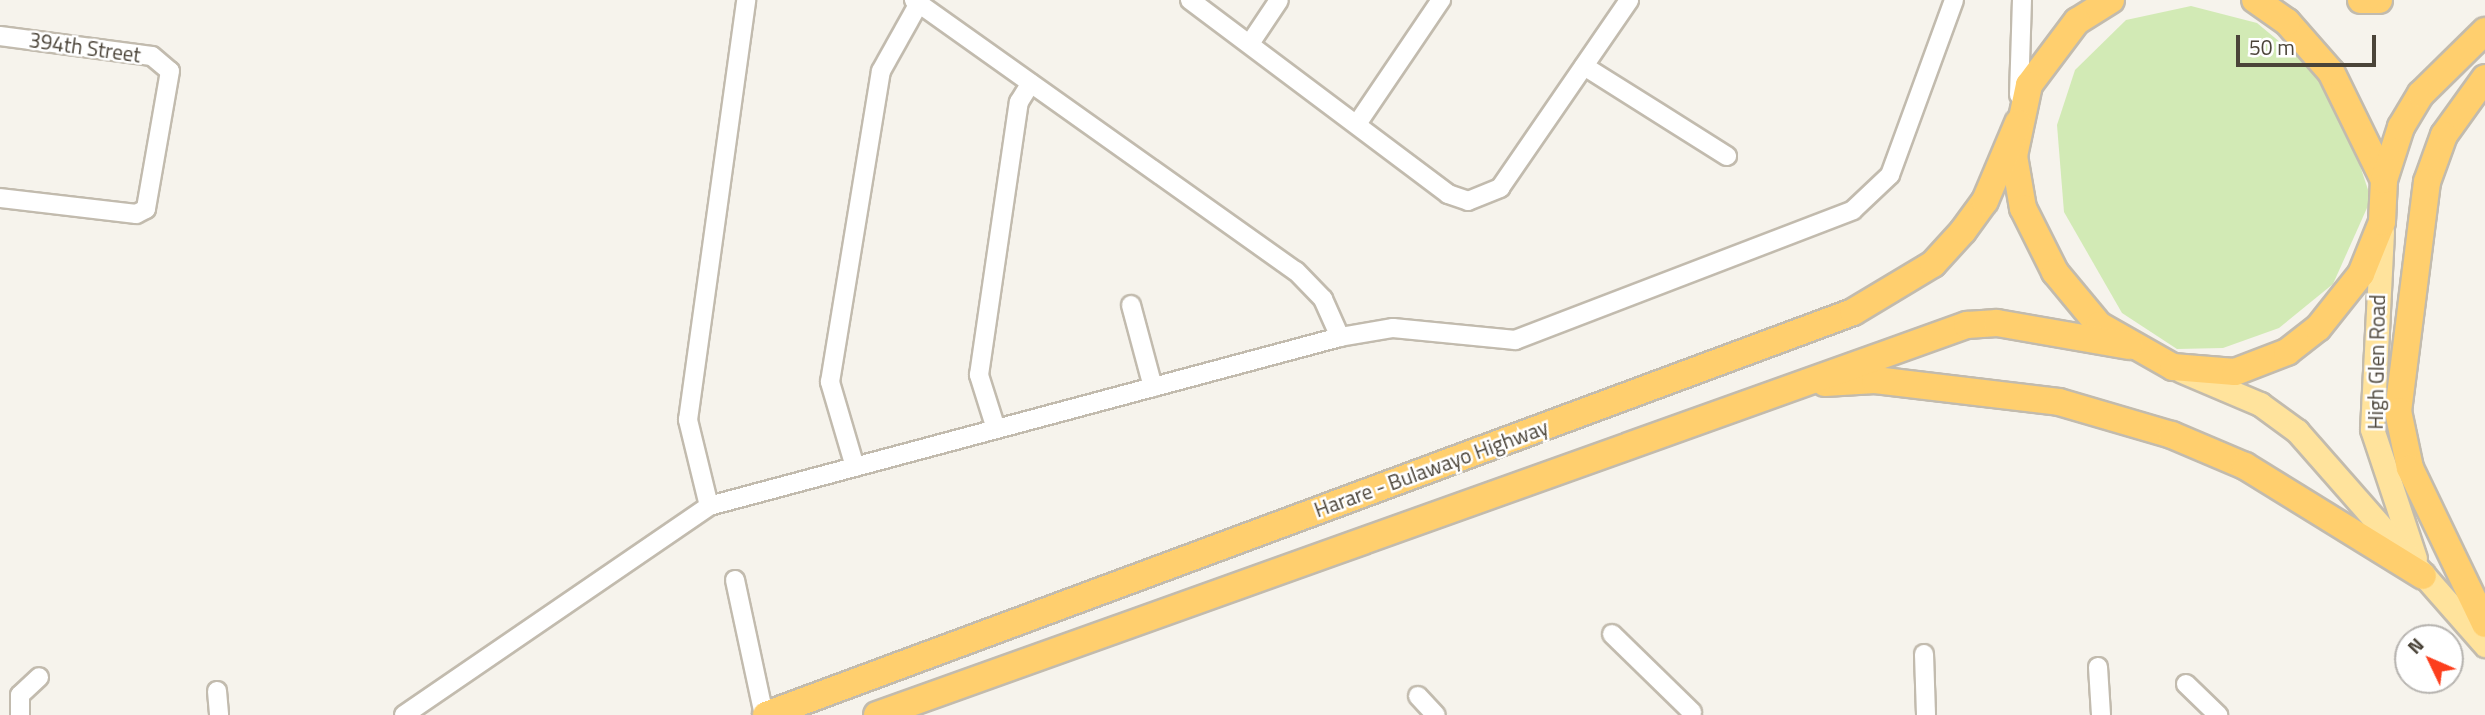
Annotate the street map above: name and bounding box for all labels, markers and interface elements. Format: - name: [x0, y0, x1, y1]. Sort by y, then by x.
- scale bar: [2240, 21, 2380, 65]
- street label: 394th Street: [27, 27, 143, 67]
- text: 50 m: [2249, 31, 2295, 63]
- street label: High Glen Road: [2362, 294, 2390, 430]
- street label: Harare - Bulawayo Highway: [1311, 414, 1551, 522]
- north arrow: [2394, 624, 2464, 694]
- text: N: [2400, 631, 2430, 660]

